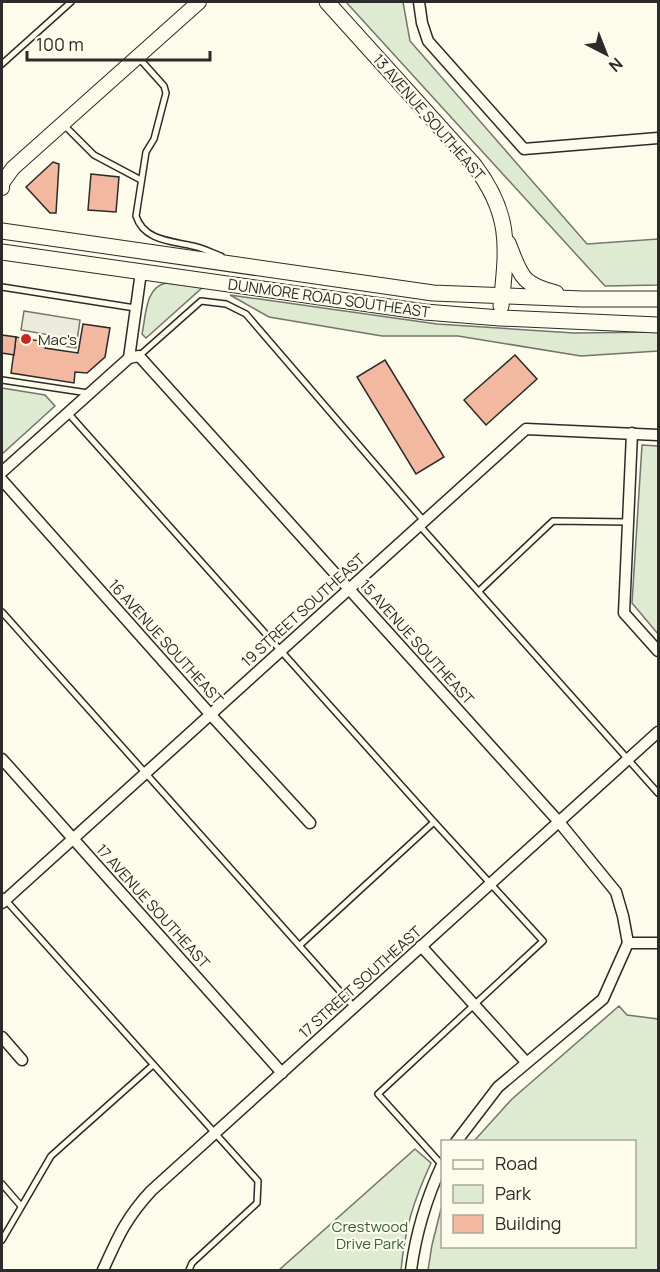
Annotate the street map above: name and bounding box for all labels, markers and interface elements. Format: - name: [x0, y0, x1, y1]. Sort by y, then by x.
- scale bar: [27, 24, 210, 62]
- north arrow: [576, 24, 636, 84]
- text: 100 m: [36, 32, 84, 56]
- street label: 13 AVENUE SOUTHEAST: [368, 49, 490, 185]
- text: N: [604, 53, 628, 77]
- street label: DUNMORE ROAD SOUTHEAST: [227, 273, 431, 323]
- place label: Mac's: [38, 329, 77, 350]
- marker: Mac's: [19, 332, 33, 346]
- street label: 19 STREET SOUTHEAST: [236, 549, 370, 671]
- street label: 16 AVENUE SOUTHEAST: [104, 575, 228, 709]
- street label: 15 AVENUE SOUTHEAST: [355, 575, 479, 709]
- street label: 17 AVENUE SOUTHEAST: [91, 839, 215, 973]
- street label: 17 STREET SOUTHEAST: [294, 921, 426, 1043]
- legend: [441, 1140, 636, 1248]
- text: Road: [495, 1151, 538, 1175]
- text: Park: [495, 1181, 532, 1205]
- text: Building: [495, 1211, 561, 1235]
- park label: Crestwood Drive Park: [332, 1216, 408, 1254]

